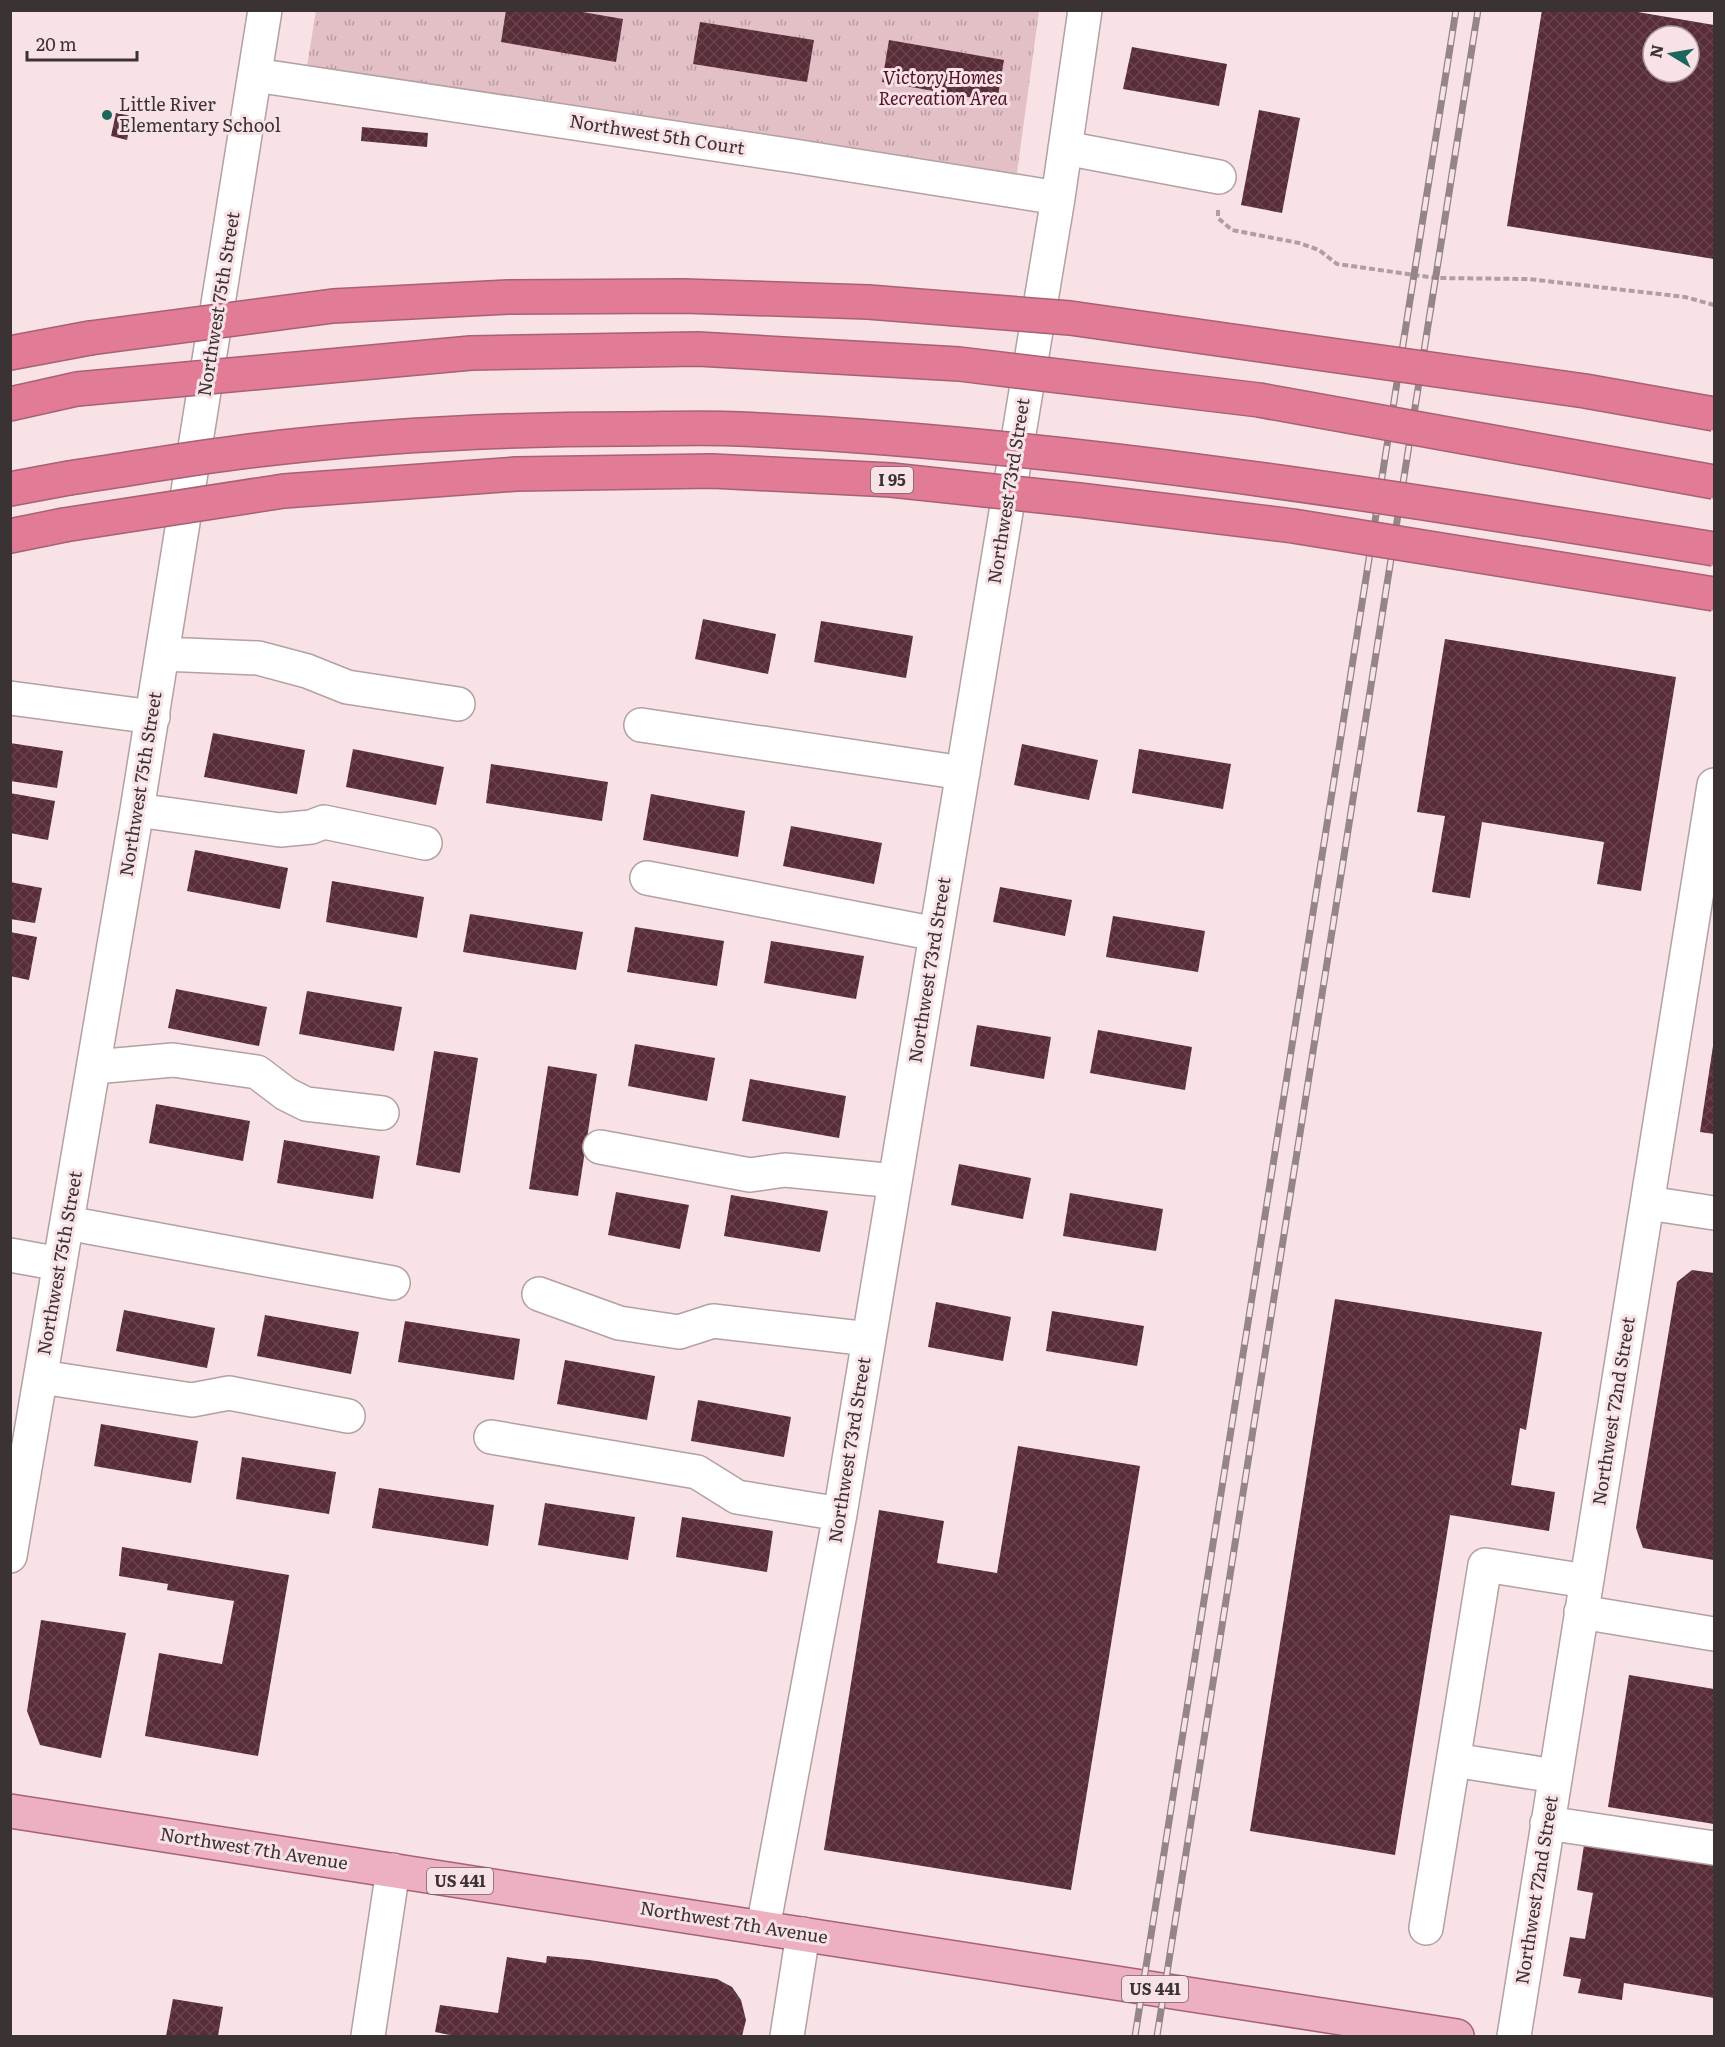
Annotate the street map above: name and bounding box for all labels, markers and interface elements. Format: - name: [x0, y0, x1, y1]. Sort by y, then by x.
- scale bar: [27, 24, 136, 62]
- north arrow: [1641, 24, 1701, 84]
- text: 20 m: [36, 30, 77, 57]
- text: N: [1642, 42, 1668, 60]
- park label: Victory Homes Recreation Area: [878, 63, 1008, 111]
- place label: Little River Elementary School: [119, 90, 281, 138]
- street label: Northwest 5th Court: [568, 106, 747, 161]
- marker: Little River Elementary School: [100, 108, 114, 122]
- street label: Northwest 75th Street: [190, 209, 246, 398]
- street label: Northwest 73rd Street: [979, 395, 1036, 586]
- road number: I 95: [871, 467, 913, 493]
- street label: Northwest 75th Street: [112, 689, 168, 878]
- street label: Northwest 73rd Street: [900, 874, 957, 1065]
- street label: Northwest 75th Street: [29, 1168, 88, 1357]
- street label: Northwest 72nd Street: [1584, 1314, 1641, 1507]
- street label: Northwest 73rd Street: [820, 1354, 877, 1545]
- street label: Northwest 72nd Street: [1507, 1793, 1564, 1986]
- street label: Northwest 7th Avenue: [158, 1819, 350, 1876]
- road number: US 441: [427, 1868, 493, 1894]
- street label: Northwest 7th Avenue: [638, 1893, 830, 1950]
- road number: US 441: [1122, 1976, 1188, 2002]

